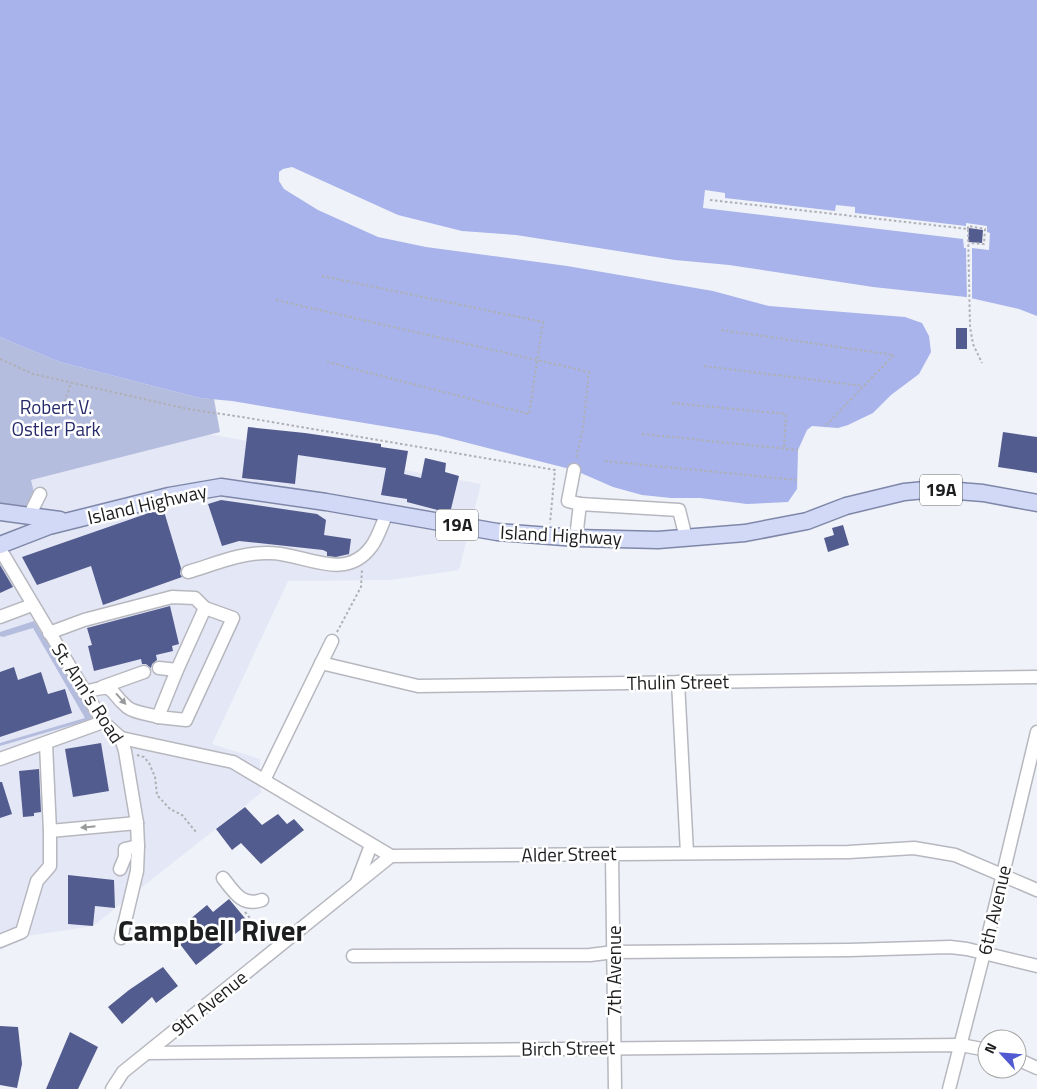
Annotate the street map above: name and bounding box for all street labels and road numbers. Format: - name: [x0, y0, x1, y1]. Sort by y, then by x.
- road number: 19A: [920, 474, 962, 506]
- street label: Island Highway: [84, 476, 209, 531]
- road number: 19A: [436, 510, 478, 540]
- street label: Island Highway: [499, 517, 623, 552]
- street label: St. Ann's Road: [45, 637, 132, 749]
- street label: Thulin Street: [627, 666, 730, 697]
- street label: Alder Street: [521, 838, 617, 869]
- street label: 6th Avenue: [969, 862, 1018, 958]
- street label: 7th Avenue: [599, 925, 628, 1017]
- street label: 9th Avenue: [164, 963, 253, 1043]
- street label: Birch Street: [521, 1032, 616, 1063]

